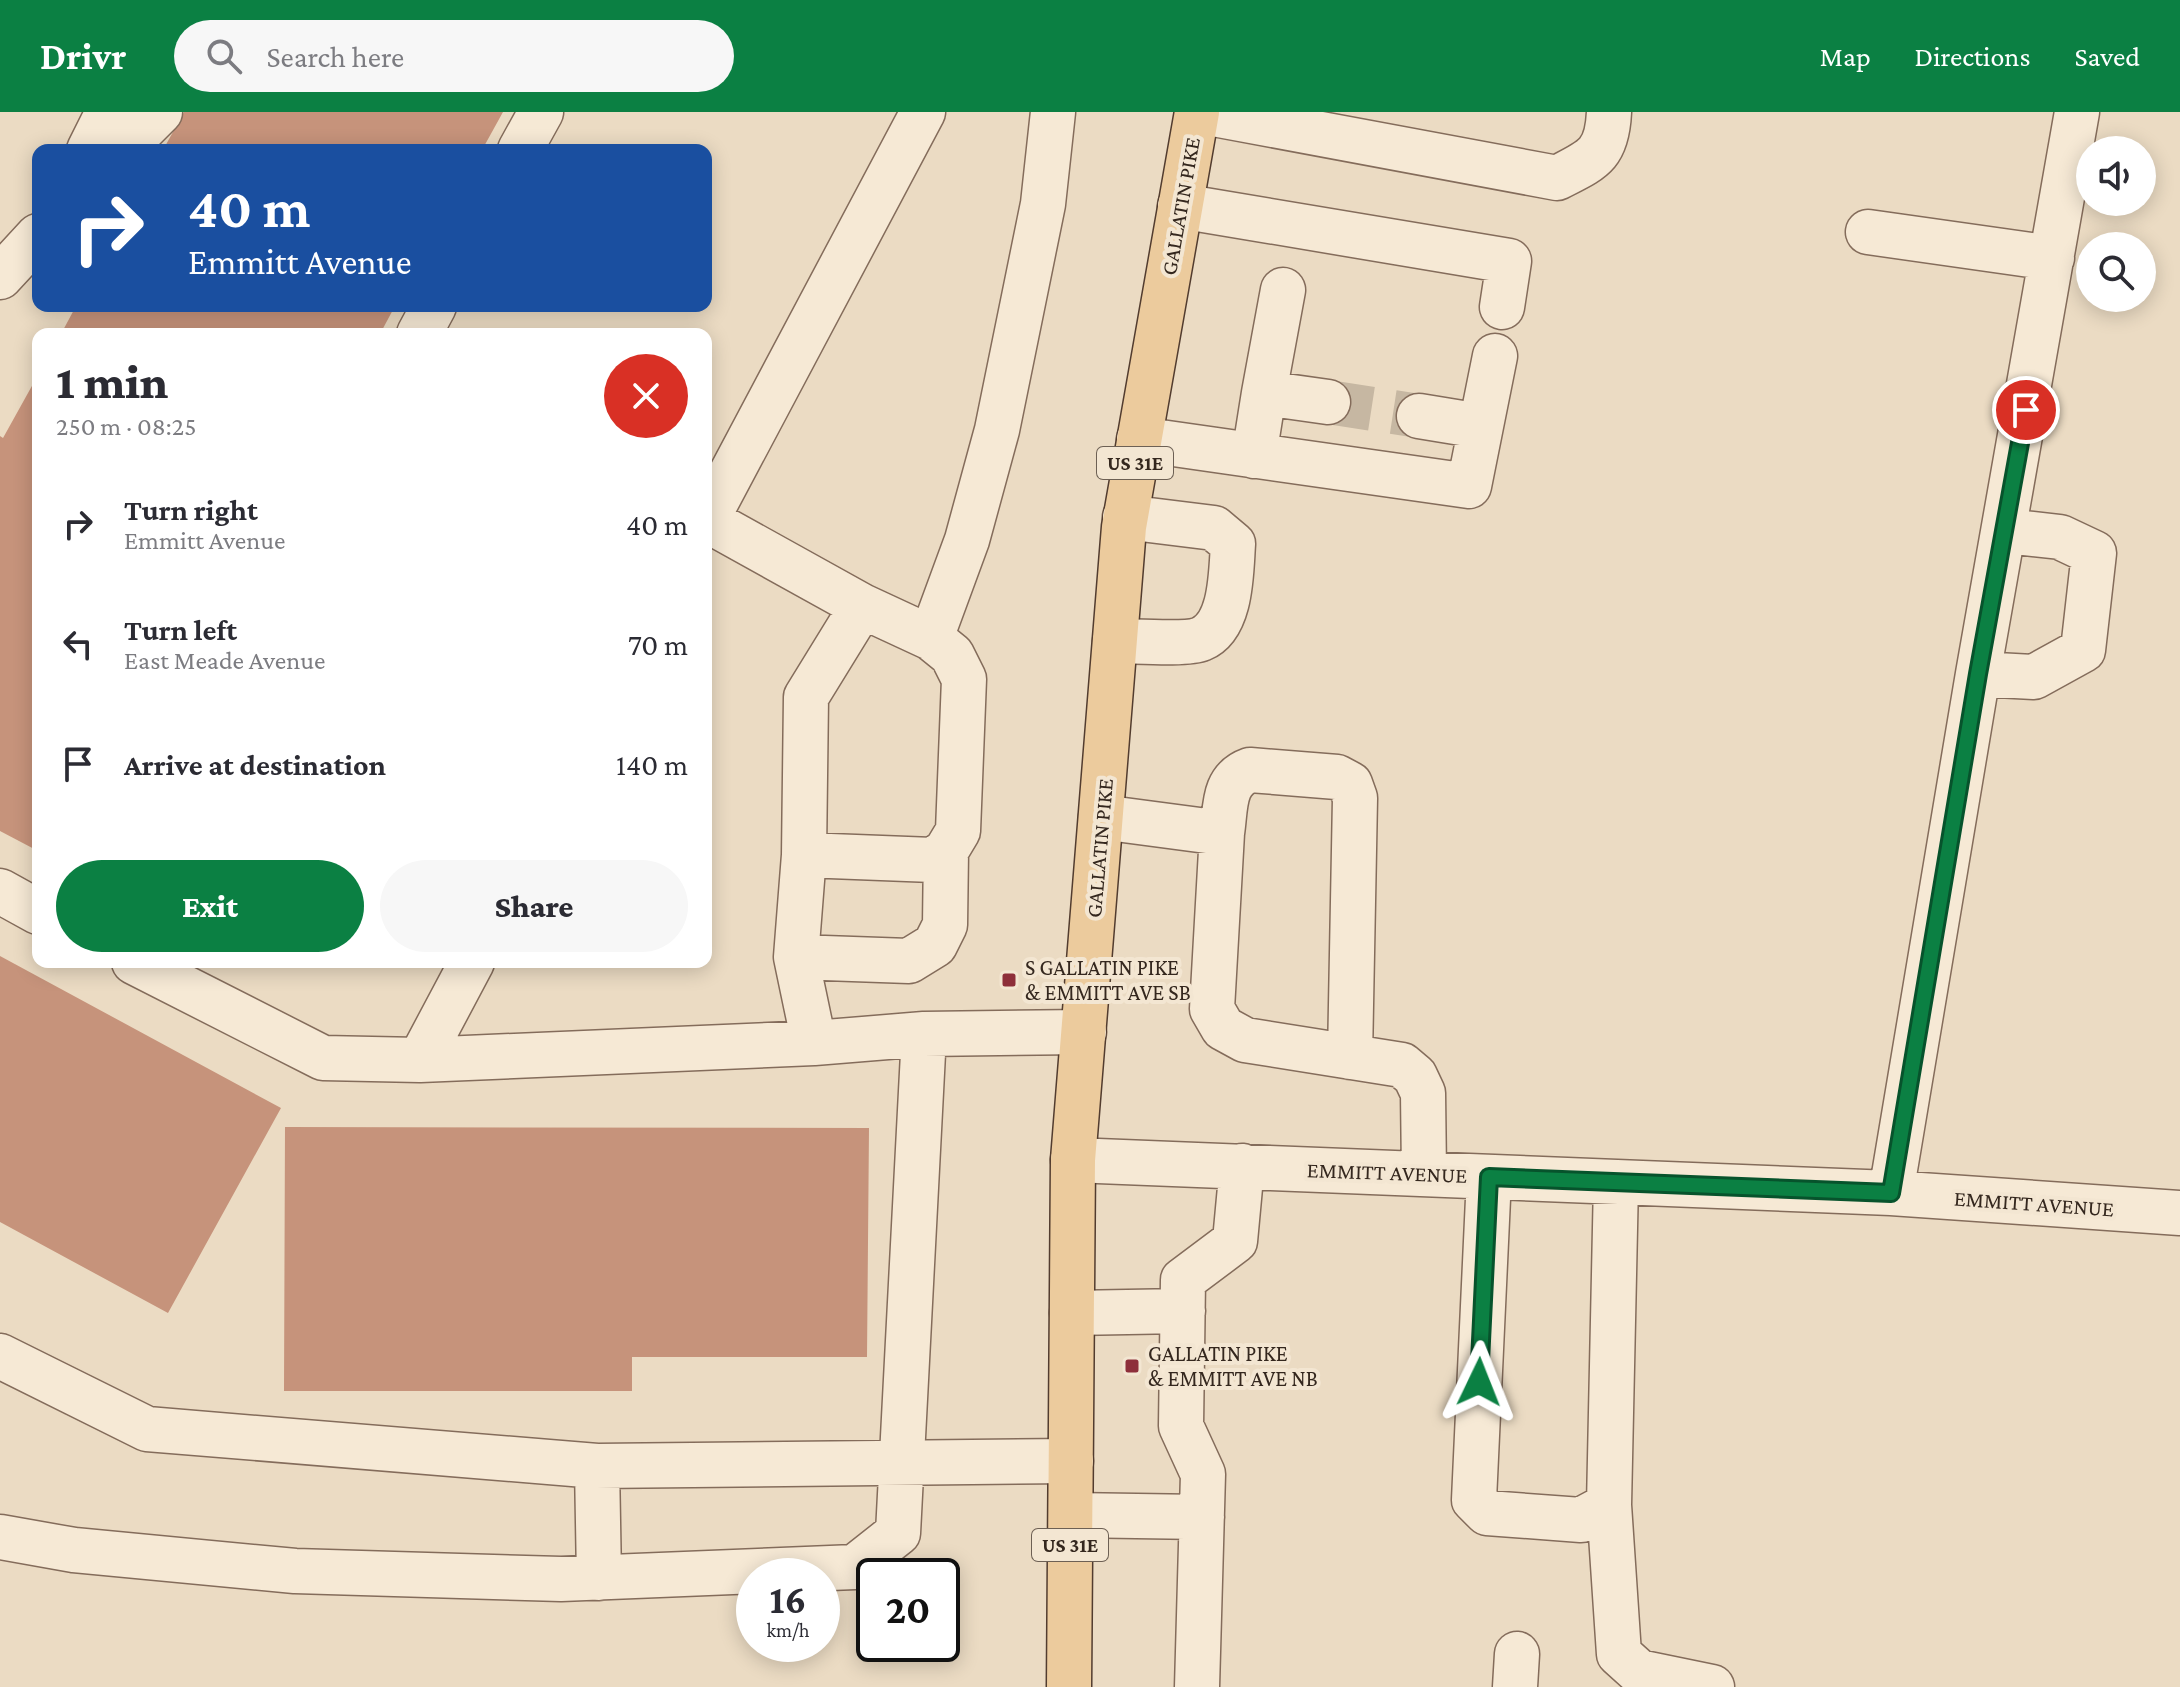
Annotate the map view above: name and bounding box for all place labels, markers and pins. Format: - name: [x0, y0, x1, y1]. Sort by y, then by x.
- pin: [1992, 376, 2060, 444]
- place label: S GALLATIN PIKE & EMMITT AVE SB: [1025, 955, 1191, 1005]
- marker: S GALLATIN PIKE & EMMITT AVE SB: [1000, 971, 1018, 989]
- place label: GALLATIN PIKE & EMMITT AVE NB: [1148, 1341, 1318, 1391]
- marker: GALLATIN PIKE & EMMITT AVE NB: [1123, 1357, 1141, 1375]

